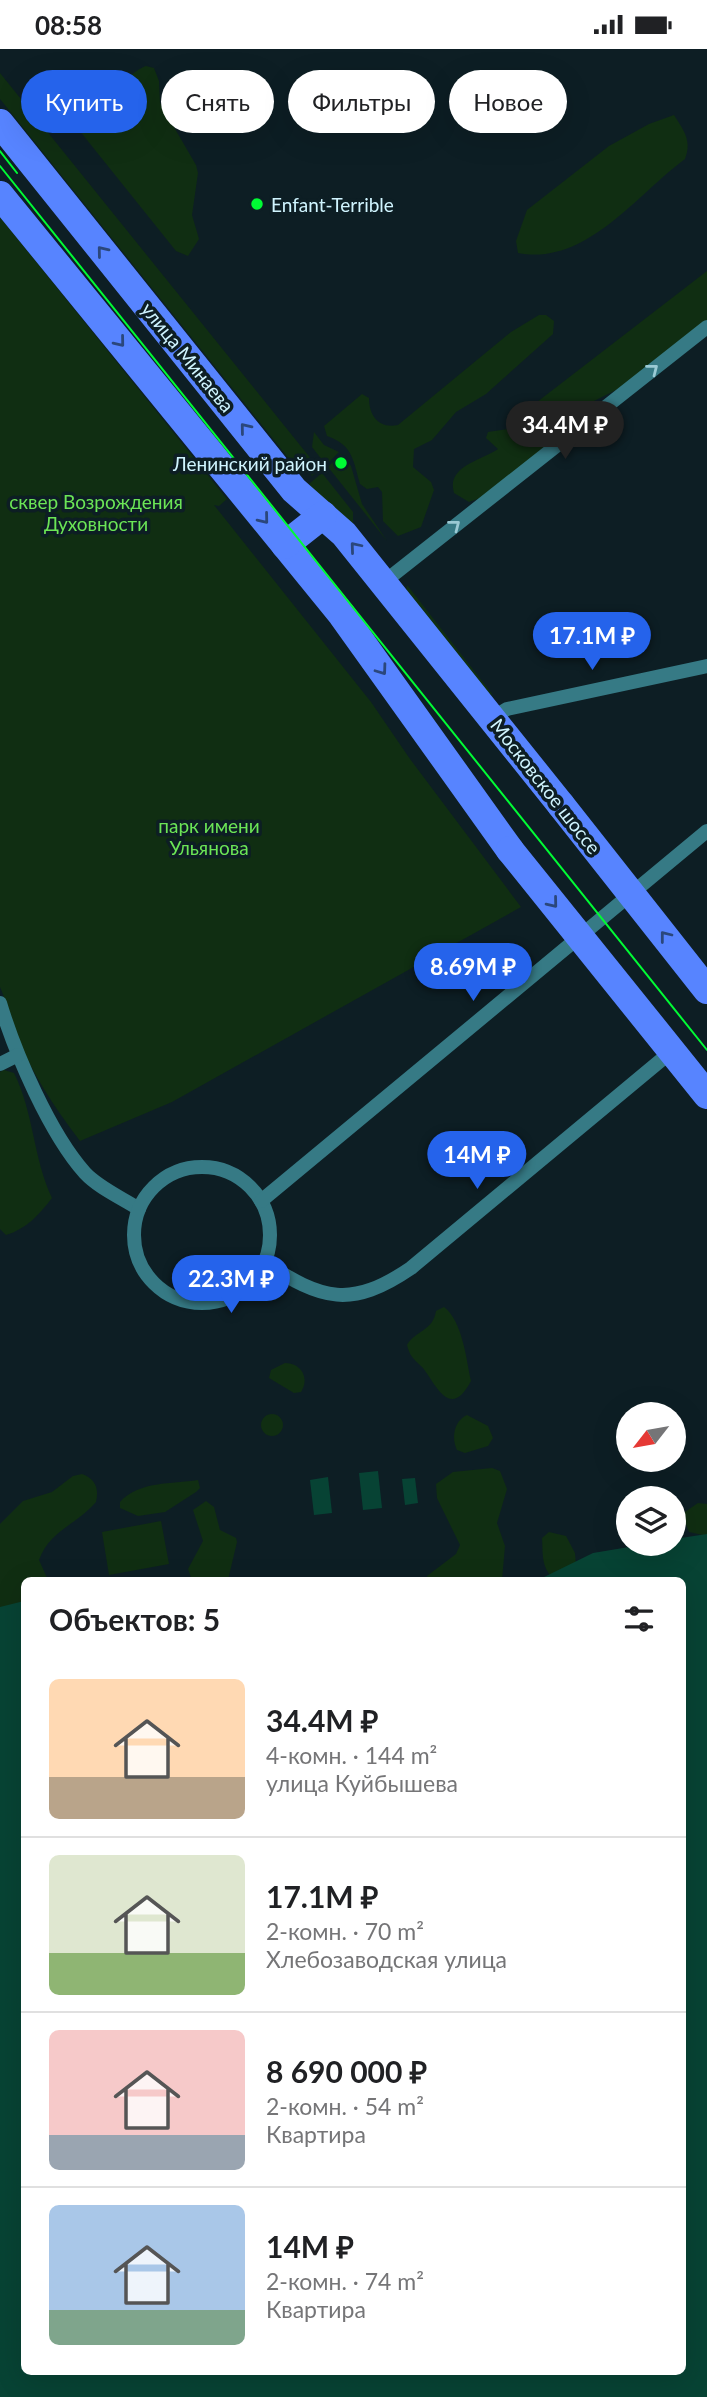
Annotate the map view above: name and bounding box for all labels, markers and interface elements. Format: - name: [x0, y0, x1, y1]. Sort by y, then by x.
- text: 08:58: [35, 9, 102, 41]
- chip: Купить: [21, 70, 147, 133]
- chip: Снять: [161, 70, 274, 133]
- chip: Фильтры: [288, 70, 435, 133]
- chip: Новое: [449, 70, 567, 133]
- place label: Enfant-Terrible: [271, 193, 394, 216]
- marker: Enfant-Terrible: [249, 196, 265, 212]
- one-way arrow: [98, 246, 111, 258]
- street label: улица Минаева: [137, 298, 239, 416]
- one-way arrow: [112, 335, 125, 347]
- one-way arrow: [646, 365, 658, 378]
- pin: 34.4M ₽: [500, 401, 630, 461]
- text: 34.4M ₽: [522, 410, 608, 438]
- one-way arrow: [240, 424, 253, 436]
- place label: Ленинский район: [172, 452, 327, 475]
- marker: Ленинский район: [333, 455, 349, 471]
- park label: сквер Возрождения Духовности: [9, 490, 183, 535]
- one-way arrow: [256, 510, 268, 523]
- one-way arrow: [448, 521, 460, 534]
- one-way arrow: [351, 542, 363, 555]
- pin: 17.1M ₽: [527, 613, 657, 672]
- text: 17.1M ₽: [549, 621, 635, 649]
- one-way arrow: [374, 663, 386, 675]
- street label: Московское шоссе: [486, 714, 606, 858]
- park label: парк имени Ульянова: [158, 814, 260, 859]
- one-way arrow: [545, 896, 558, 908]
- one-way arrow: [660, 932, 673, 944]
- pin: 8.69M ₽: [408, 943, 538, 1003]
- text: 8.69M ₽: [430, 952, 516, 980]
- pin: 14M ₽: [428, 1131, 526, 1191]
- text: 14M ₽: [443, 1140, 511, 1168]
- pin: 22.3M ₽: [166, 1255, 296, 1315]
- text: 22.3M ₽: [188, 1264, 274, 1292]
- north arrow: [616, 1402, 686, 1472]
- map controls: [616, 1402, 686, 1556]
- button: layers: [616, 1486, 686, 1556]
- icon: filters: [620, 1600, 658, 1638]
- text: Объектов: 5: [49, 1601, 220, 1637]
- text: 34.4M ₽: [266, 1702, 378, 1738]
- icon: home: [105, 1707, 189, 1791]
- text: 4-комн. · 144 m²: [266, 1741, 437, 1769]
- text: улица Куйбышева: [266, 1769, 458, 1797]
- text: 17.1M ₽: [266, 1878, 378, 1914]
- icon: home: [105, 1883, 189, 1967]
- text: 2-комн. · 70 m²: [266, 1917, 424, 1945]
- text: Хлебозаводская улица: [266, 1945, 507, 1973]
- text: 8 690 000 ₽: [266, 2053, 427, 2089]
- icon: home: [105, 2058, 189, 2142]
- text: 2-комн. · 54 m²: [266, 2092, 424, 2120]
- text: Квартира: [266, 2120, 366, 2148]
- text: 14M ₽: [266, 2228, 354, 2264]
- icon: home: [105, 2233, 189, 2317]
- text: 2-комн. · 74 m²: [266, 2267, 424, 2295]
- text: Квартира: [266, 2295, 366, 2323]

